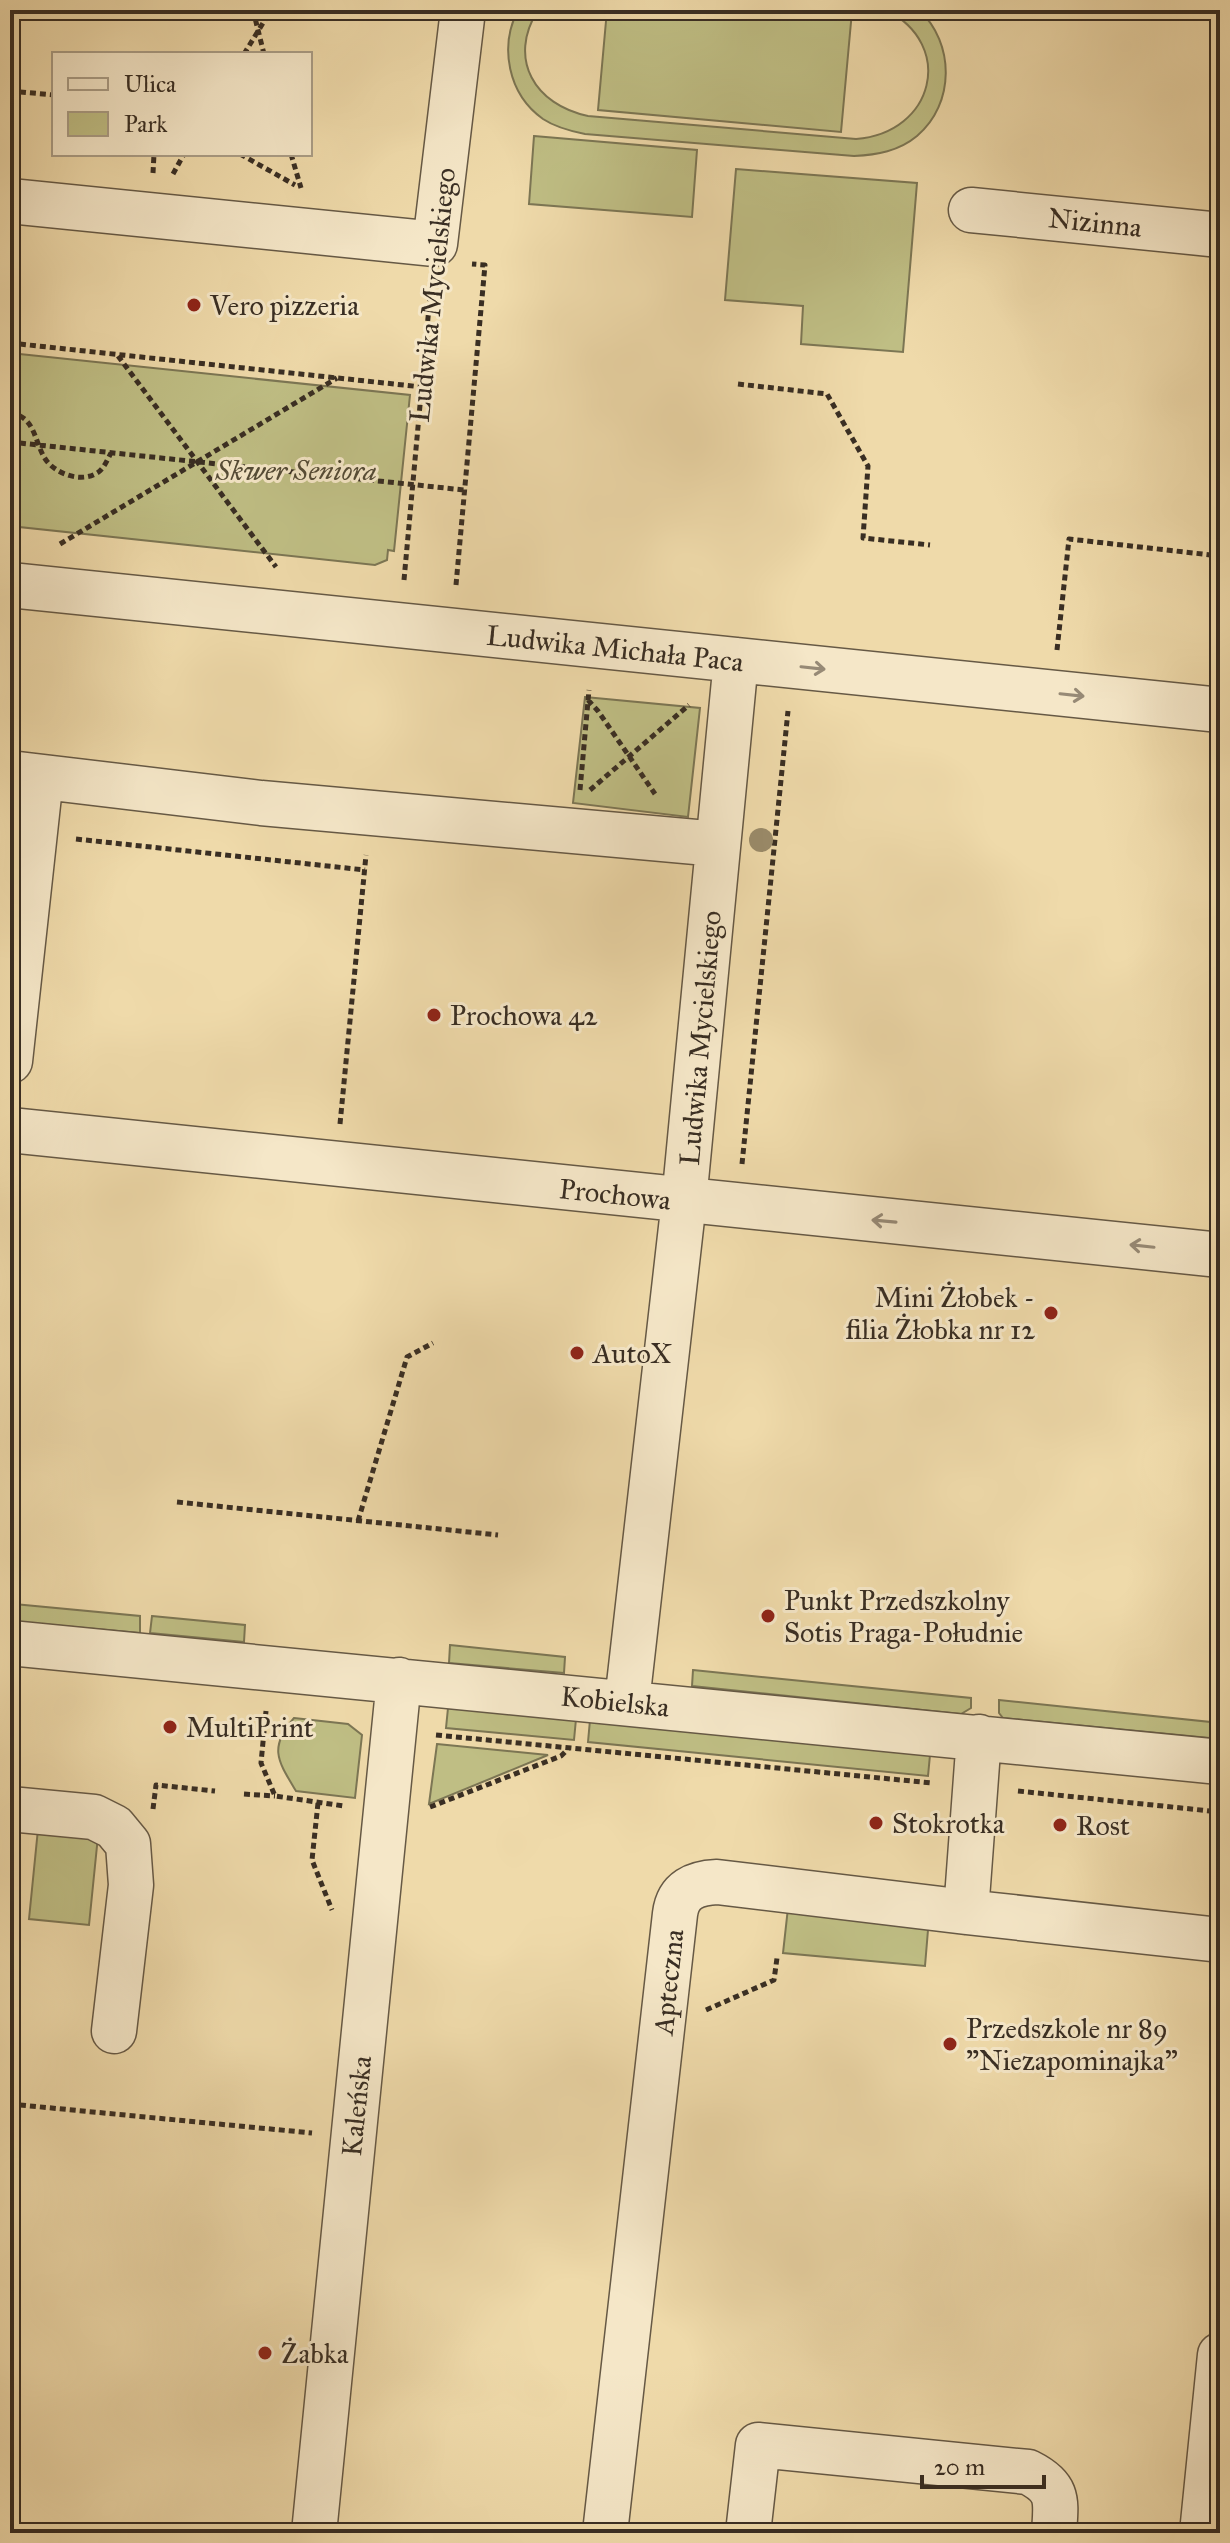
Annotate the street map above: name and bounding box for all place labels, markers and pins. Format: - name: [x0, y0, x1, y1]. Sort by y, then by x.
- place label: Vero pizzeria: [209, 288, 359, 323]
- marker: Vero pizzeria: [185, 296, 203, 314]
- place label: Prochowa 42: [450, 998, 598, 1033]
- marker: Prochowa 42: [425, 1006, 443, 1024]
- place label: Mini Żłobek - filia Żłobka nr 12: [846, 1280, 1035, 1347]
- marker: Mini Żłobek - filia Żłobka nr 12: [1042, 1304, 1060, 1322]
- place label: AutoX: [592, 1336, 672, 1371]
- marker: AutoX: [568, 1344, 586, 1362]
- place label: Punkt Przedszkolny Sotis Praga-Południe: [784, 1583, 1023, 1650]
- marker: Punkt Przedszkolny Sotis Praga-Południe: [759, 1607, 777, 1625]
- place label: MultiPrint: [186, 1710, 314, 1745]
- marker: MultiPrint: [161, 1718, 179, 1736]
- place label: Stokrotka: [892, 1806, 1005, 1841]
- place label: Rost: [1076, 1808, 1130, 1843]
- marker: Stokrotka: [867, 1814, 885, 1832]
- marker: Rost: [1051, 1816, 1069, 1834]
- place label: Przedszkole nr 89 "Niezapominajka": [966, 2011, 1178, 2078]
- marker: Przedszkole nr 89 "Niezapominajka": [941, 2035, 959, 2053]
- place label: Żabka: [281, 2336, 349, 2371]
- marker: Żabka: [256, 2344, 274, 2362]

